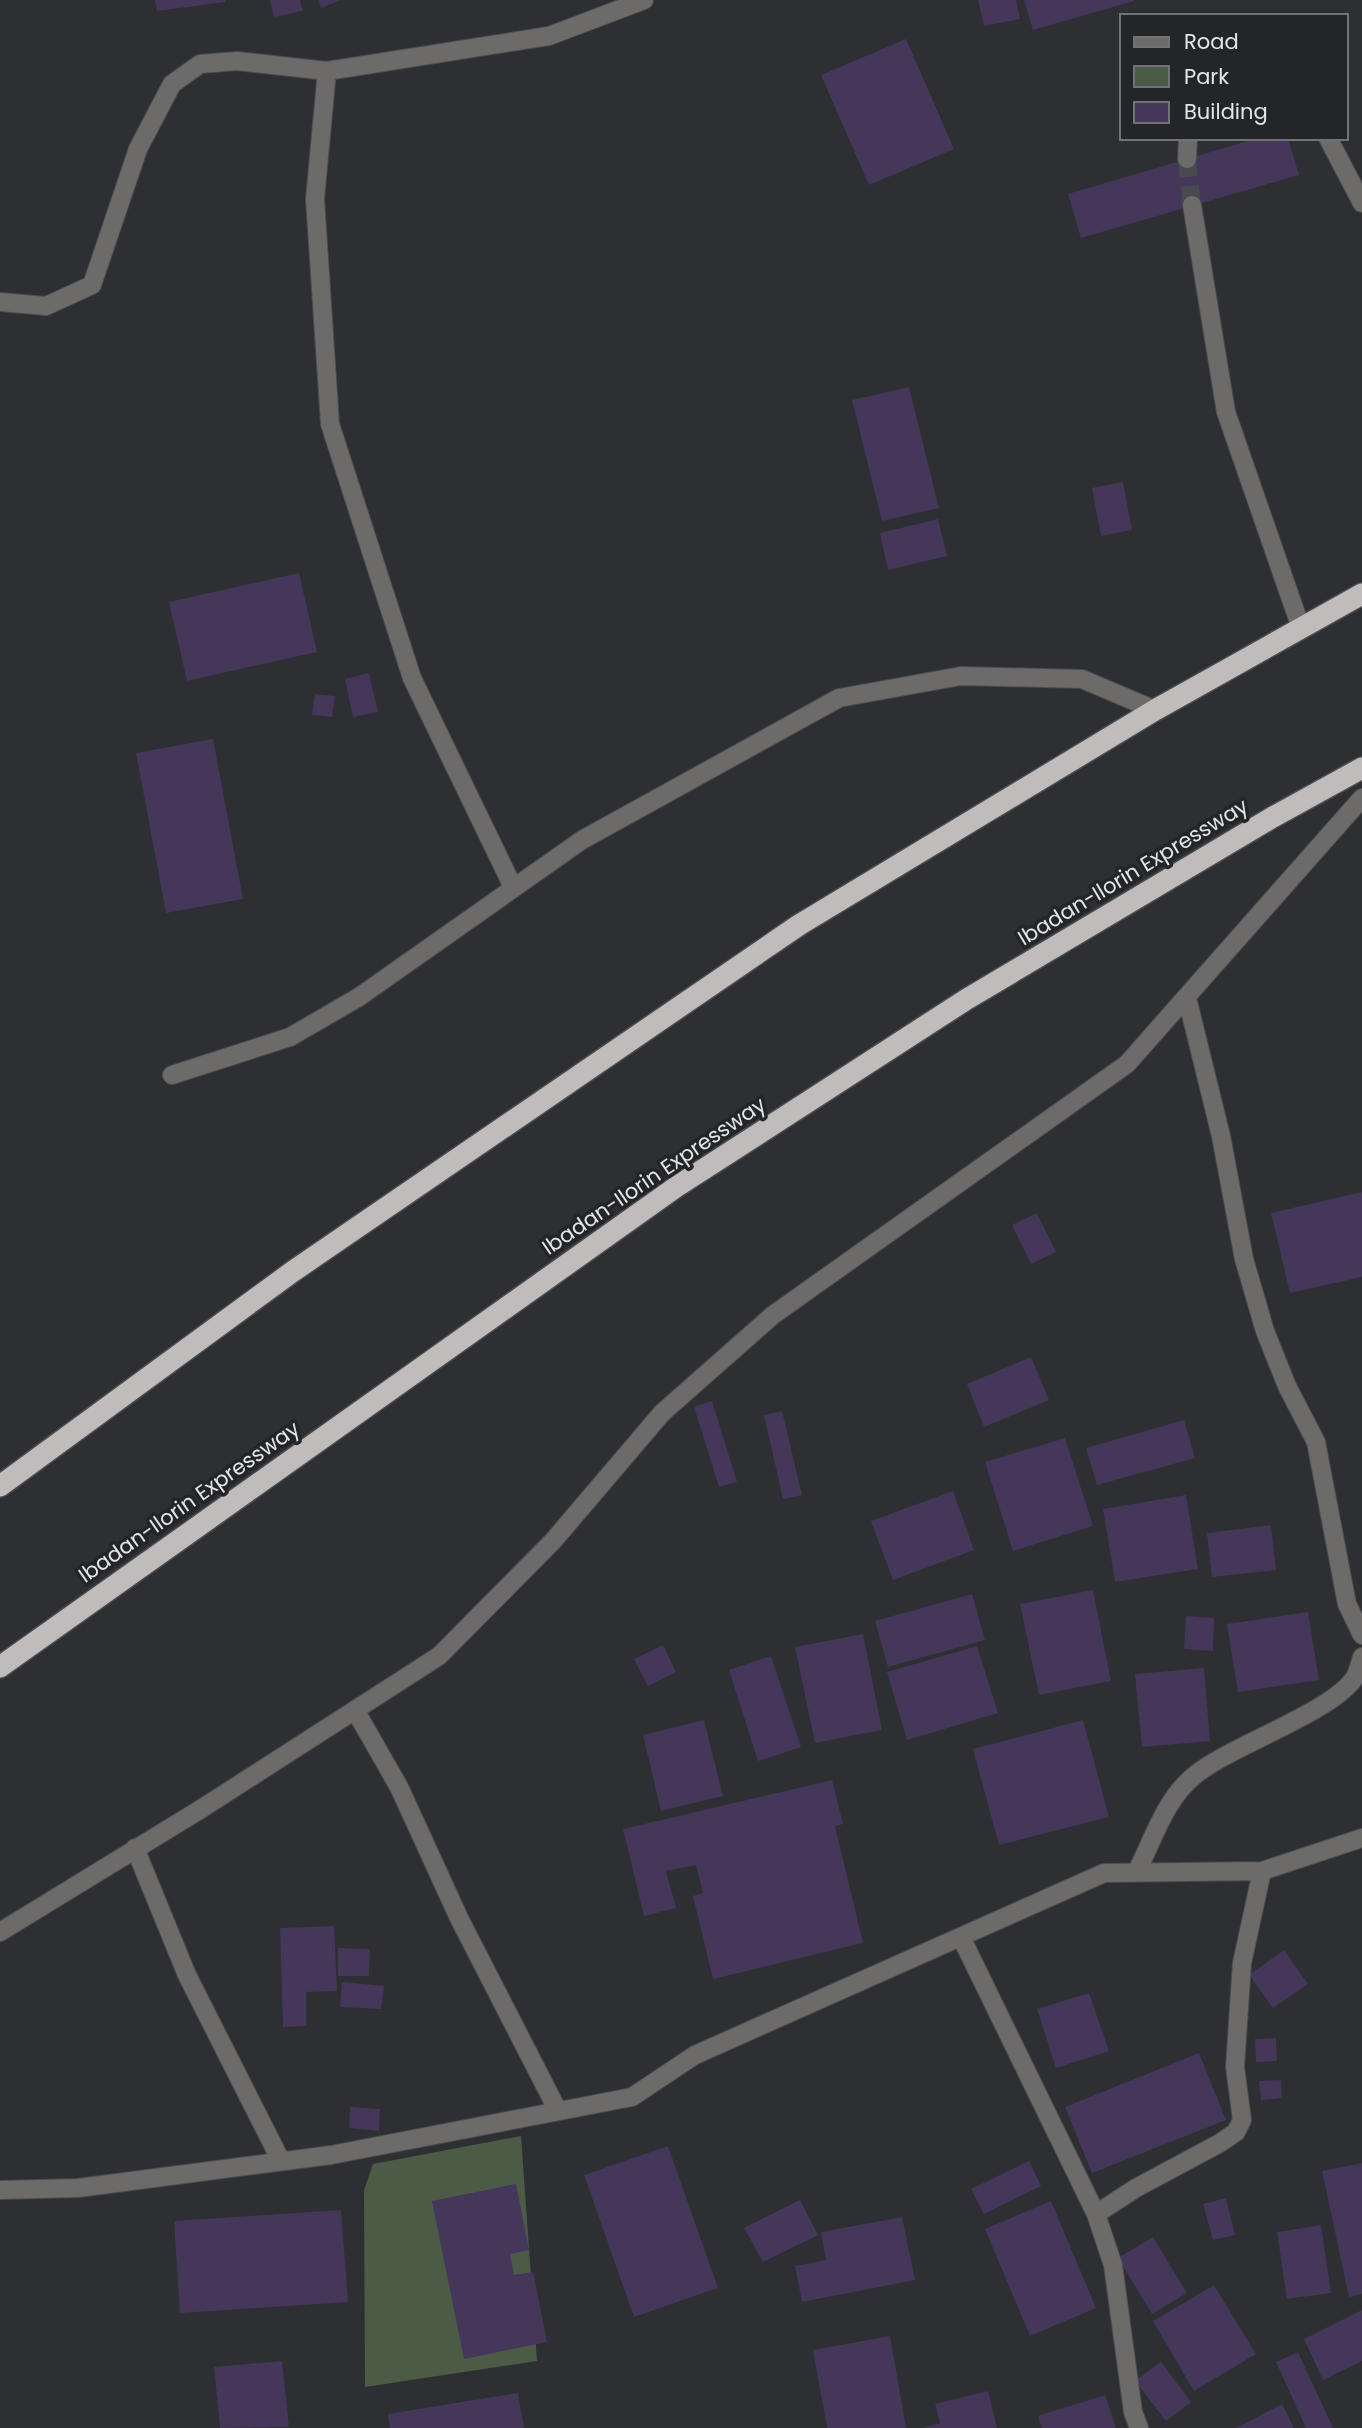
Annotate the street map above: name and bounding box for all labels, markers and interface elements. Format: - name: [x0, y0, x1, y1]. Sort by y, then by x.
- legend: [1120, 14, 1348, 140]
- text: Road: [1184, 27, 1239, 56]
- text: Park: [1184, 62, 1229, 91]
- text: Building: [1184, 97, 1268, 126]
- street label: Ibadan-Ilorin Expressway: [1012, 791, 1253, 952]
- street label: Ibadan-Ilorin Expressway: [536, 1090, 771, 1261]
- street label: Ibadan-Ilorin Expressway: [72, 1414, 305, 1589]

